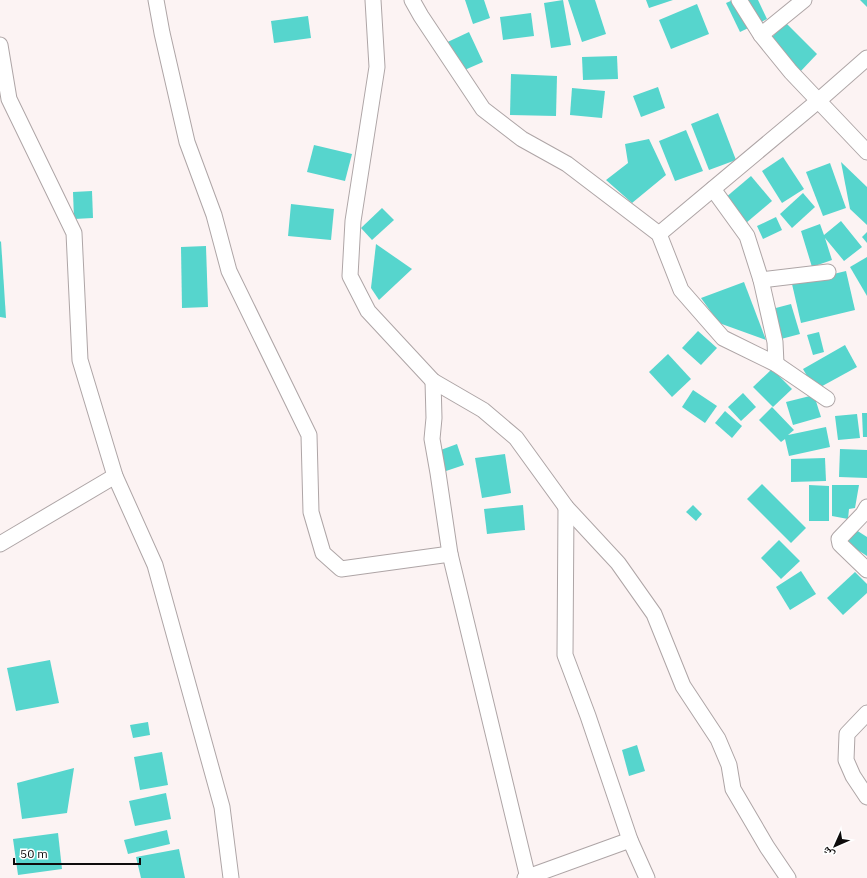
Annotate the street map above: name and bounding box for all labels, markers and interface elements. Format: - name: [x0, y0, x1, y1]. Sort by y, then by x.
- north arrow: [815, 826, 855, 866]
- scale bar: [14, 840, 140, 866]
- text: ش: [819, 843, 838, 862]
- text: 50 m: [20, 846, 48, 861]

